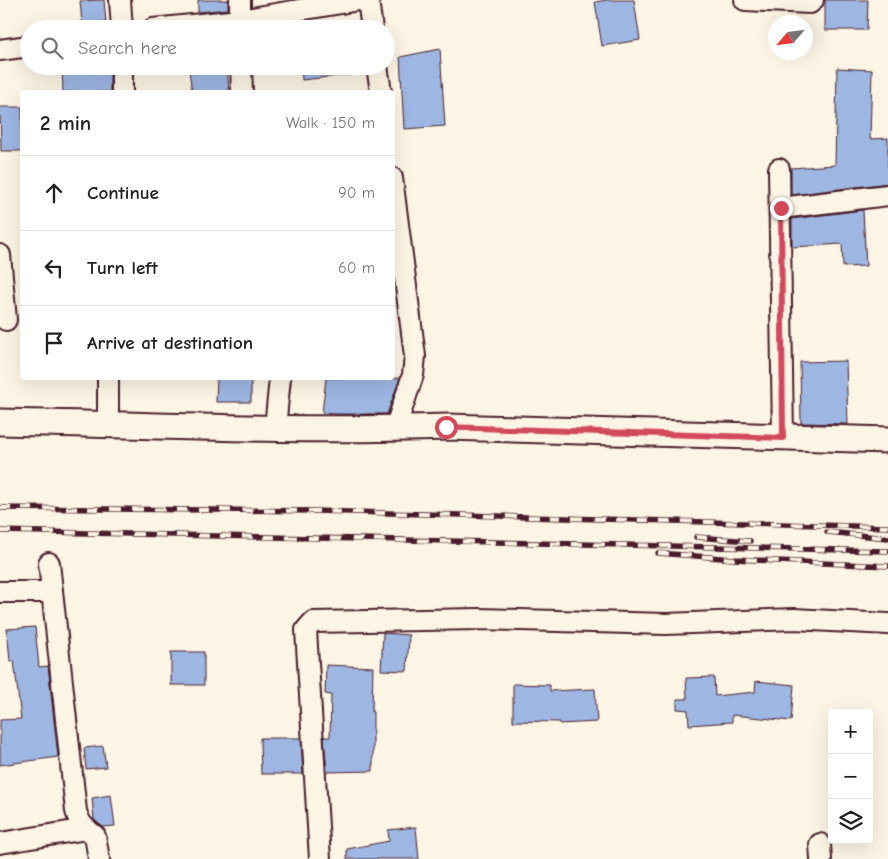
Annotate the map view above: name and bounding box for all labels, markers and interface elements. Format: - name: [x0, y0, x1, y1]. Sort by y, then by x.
- north arrow: [768, 15, 813, 60]
- search box: [20, 20, 395, 75]
- icon: search: [38, 34, 66, 62]
- text: Search here: [78, 37, 177, 59]
- text: 2 min: [40, 111, 91, 135]
- text: Walk · 150 m: [286, 114, 375, 132]
- icon: ahead: [40, 179, 68, 207]
- text: Continue: [87, 182, 159, 204]
- text: 90 m: [338, 184, 375, 202]
- route end: [770, 197, 793, 220]
- icon: left: [40, 254, 68, 282]
- text: Turn left: [87, 257, 158, 279]
- text: 60 m: [338, 259, 375, 277]
- icon: arrive: [40, 329, 68, 357]
- text: Arrive at destination: [87, 332, 253, 354]
- route start: [435, 416, 458, 439]
- map controls: [828, 709, 873, 844]
- button: +: [828, 709, 873, 754]
- button: −: [828, 754, 873, 799]
- button: layers: [828, 799, 873, 844]

